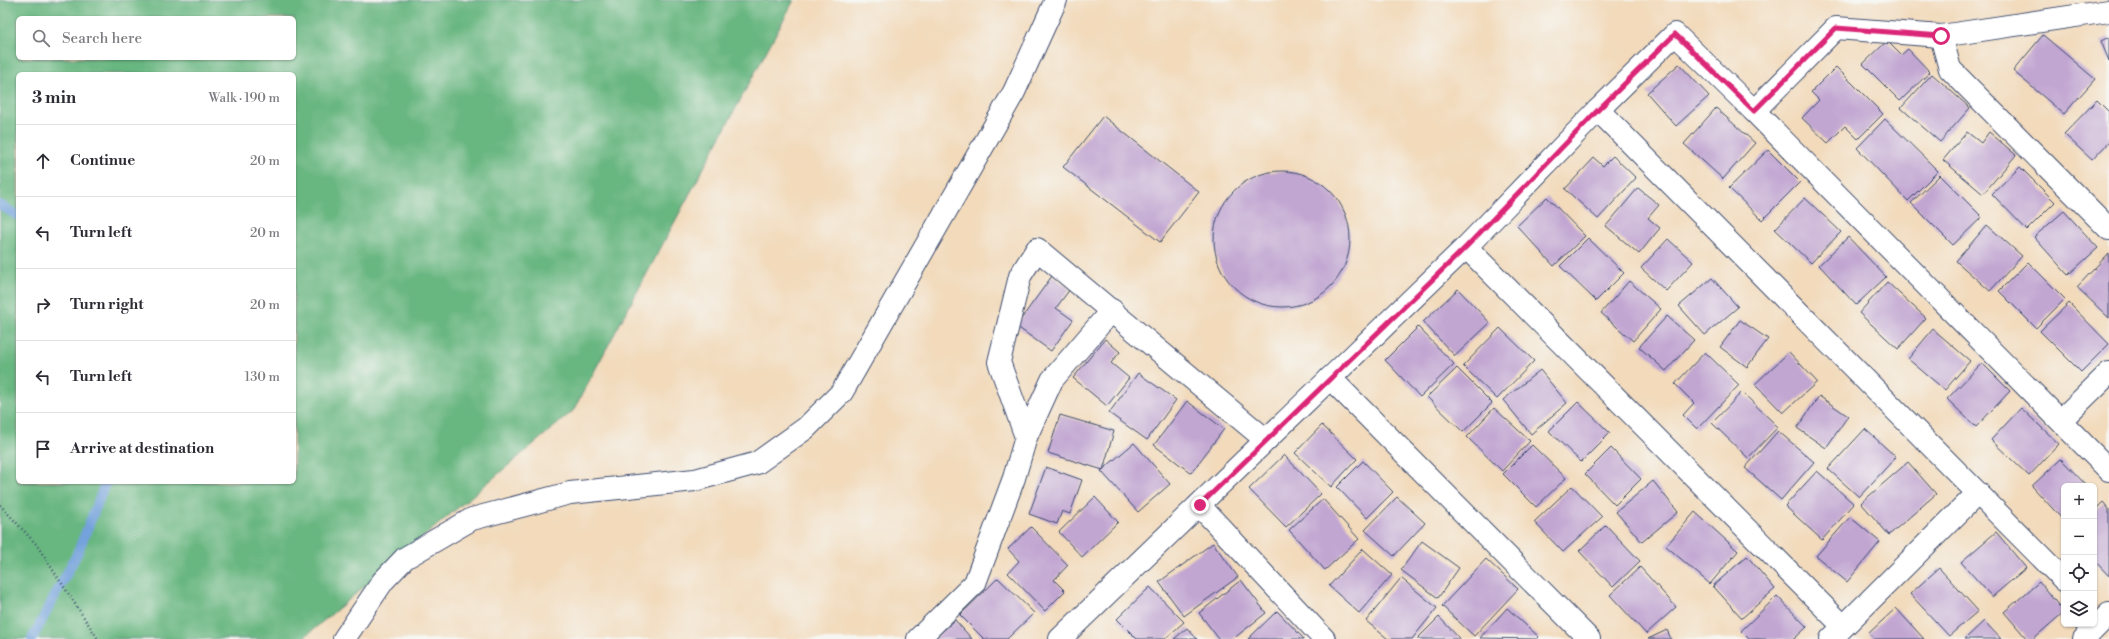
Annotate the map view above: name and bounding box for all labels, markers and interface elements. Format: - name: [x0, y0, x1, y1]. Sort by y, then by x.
- search box: [16, 16, 296, 60]
- icon: search: [30, 27, 52, 49]
- route start: [1932, 27, 1950, 45]
- text: Search here: [62, 29, 142, 48]
- text: 3 min: [32, 87, 76, 109]
- text: Walk · 190 m: [209, 90, 280, 106]
- icon: ahead: [32, 150, 54, 172]
- text: Continue: [70, 151, 135, 170]
- text: 20 m: [250, 153, 280, 169]
- icon: left: [32, 222, 54, 244]
- text: Turn left: [70, 223, 132, 242]
- text: 20 m: [250, 225, 280, 241]
- icon: right: [32, 294, 54, 316]
- text: Turn right: [70, 295, 144, 314]
- text: 20 m: [250, 297, 280, 313]
- icon: left: [32, 366, 54, 388]
- text: Turn left: [70, 367, 132, 386]
- text: 130 m: [245, 369, 280, 385]
- icon: arrive: [32, 438, 54, 460]
- text: Arrive at destination: [70, 439, 214, 458]
- map controls: [2061, 483, 2097, 627]
- button: +: [2061, 483, 2097, 519]
- route end: [1191, 496, 1209, 514]
- button: −: [2061, 519, 2097, 555]
- button: locate: [2061, 555, 2097, 591]
- button: layers: [2061, 591, 2097, 627]

